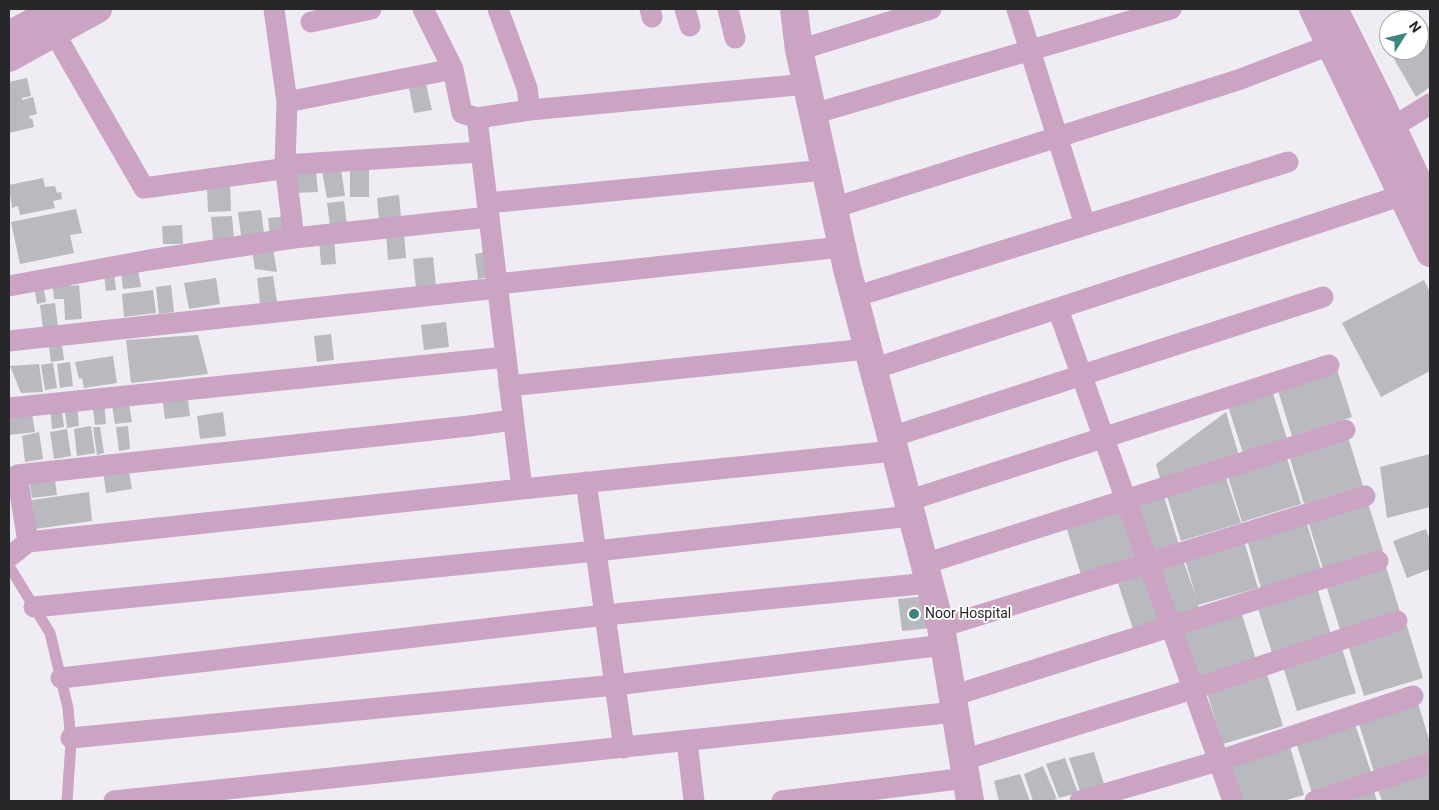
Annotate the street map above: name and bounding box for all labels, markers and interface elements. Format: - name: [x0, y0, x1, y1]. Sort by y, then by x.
- north arrow: [1379, 10, 1429, 60]
- text: N: [1406, 18, 1425, 35]
- place label: Noor Hospital: [925, 606, 1011, 622]
- marker: Noor Hospital: [907, 607, 921, 621]

